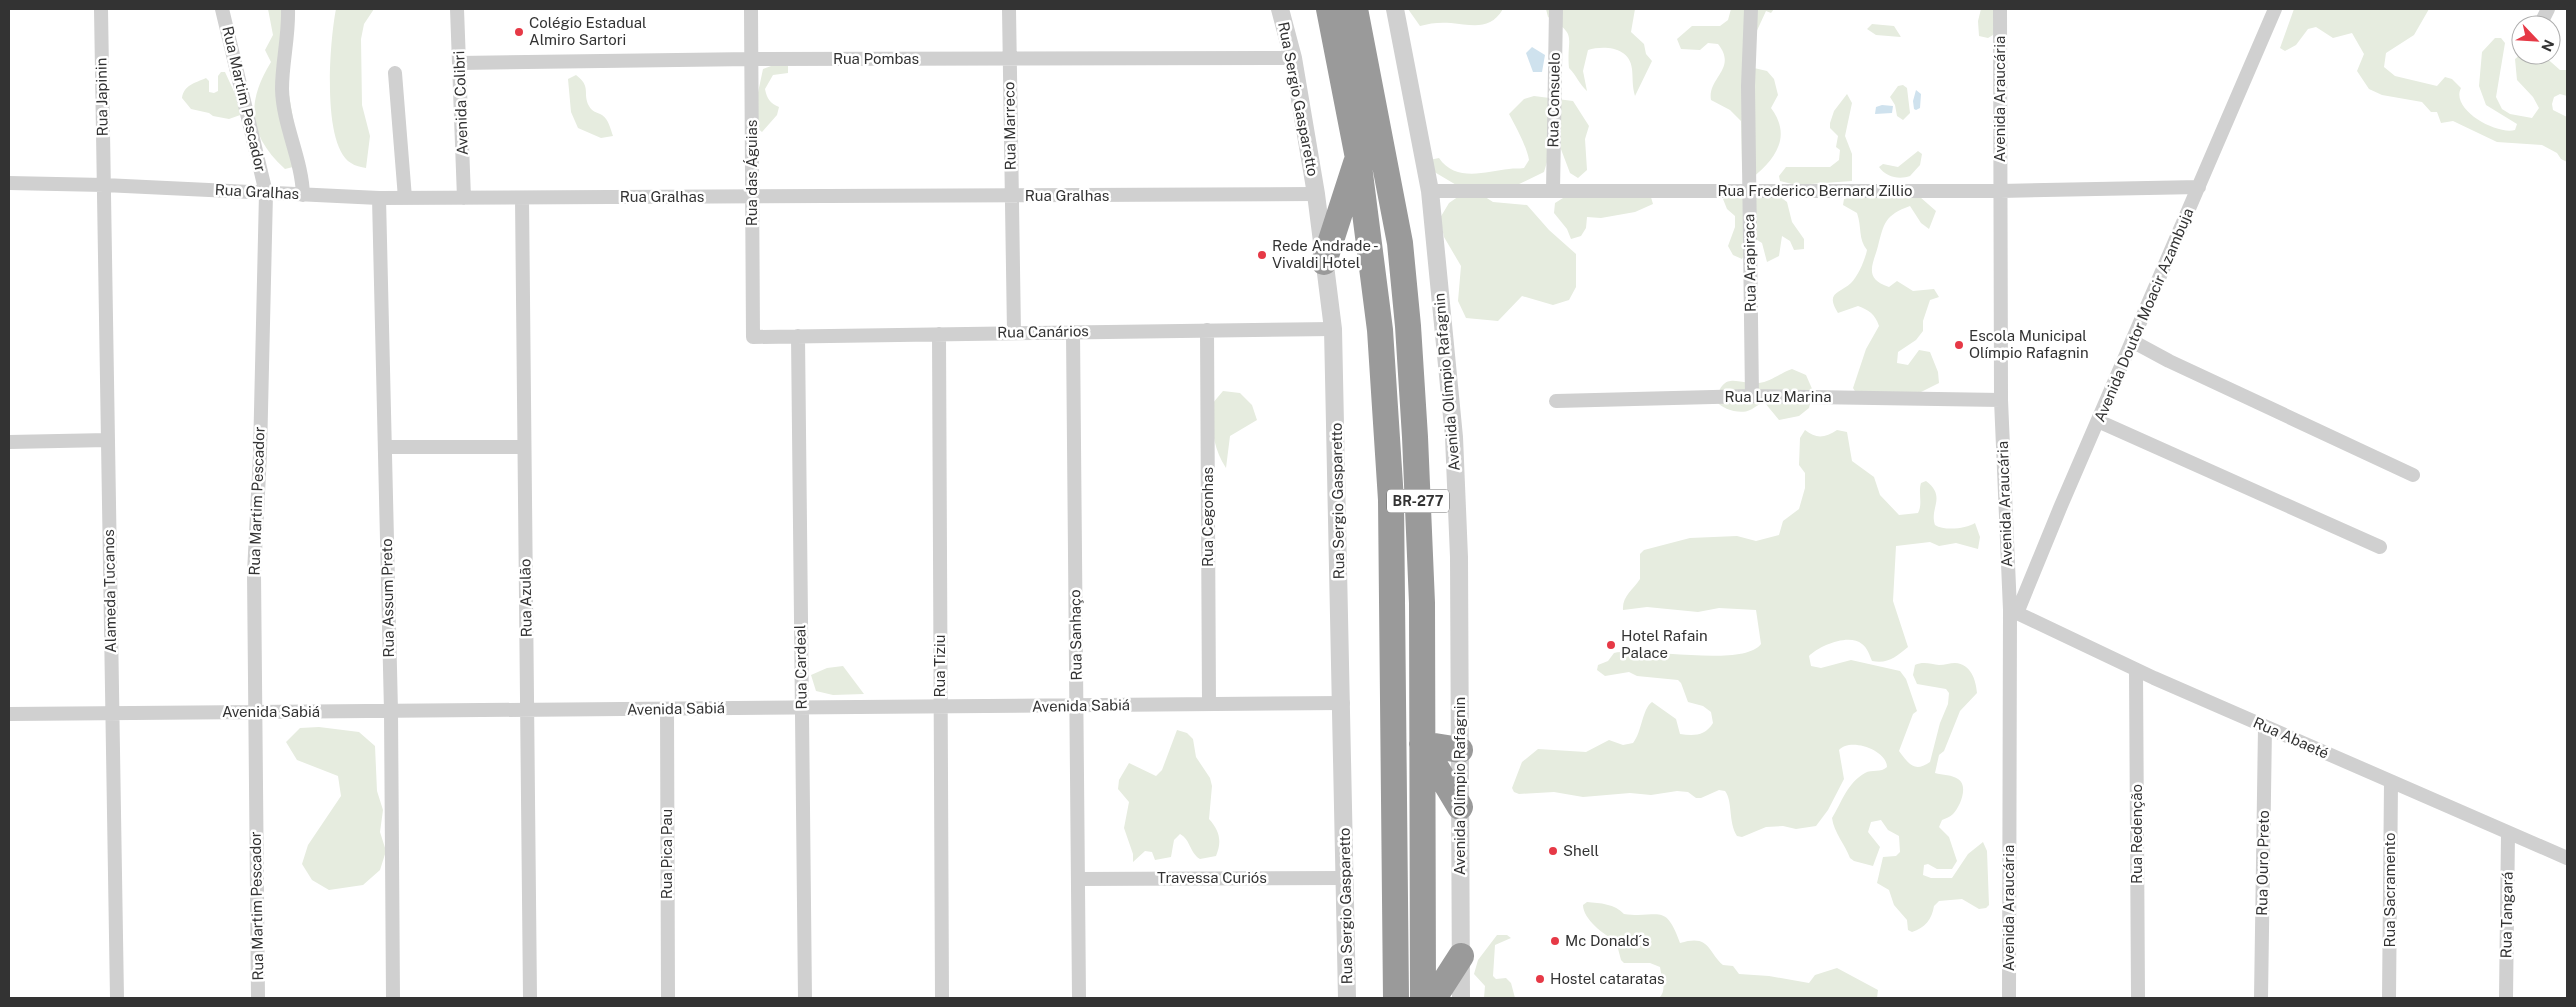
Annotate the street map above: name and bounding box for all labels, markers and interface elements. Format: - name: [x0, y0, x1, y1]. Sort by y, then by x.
- place label: Colégio Estadual Almiro Sartori: [529, 14, 647, 48]
- north arrow: [2511, 15, 2561, 65]
- street label: Rua Sergio Gasparetto: [1275, 20, 1322, 178]
- street label: Rua Martim Pescador: [219, 24, 270, 174]
- marker: Colégio Estadual Almiro Sartori: [513, 26, 525, 38]
- street label: Avenida Araucária: [1991, 36, 2008, 162]
- text: N: [2538, 37, 2557, 54]
- street label: Avenida Colibri: [450, 50, 471, 156]
- street label: Rua Pombas: [833, 50, 919, 67]
- street label: Rua Consuelo: [1544, 52, 1563, 148]
- street label: Rua Japinin: [92, 58, 111, 136]
- street label: Rua Marreco: [1000, 81, 1019, 171]
- street label: Rua das Águias: [743, 120, 760, 226]
- street label: Rua Gralhas: [214, 181, 300, 202]
- street label: Rua Frederico Bernard Zillio: [1718, 182, 1912, 199]
- street label: Rua Gralhas: [1025, 187, 1109, 204]
- street label: Rua Gralhas: [620, 188, 704, 205]
- street label: Avenida Doutor Moacir Azambuja: [2091, 205, 2196, 424]
- street label: Rua Arapiraca: [1740, 214, 1759, 312]
- place label: Rede Andrade - Vivaldi Hotel: [1272, 237, 1379, 271]
- marker: Rede Andrade - Vivaldi Hotel: [1256, 249, 1268, 261]
- street label: Avenida Olímpio Rafagnin: [1430, 292, 1463, 472]
- street label: Rua Canários: [997, 322, 1089, 341]
- place label: Escola Municipal Olímpio Rafagnin: [1969, 327, 2089, 361]
- marker: Escola Municipal Olímpio Rafagnin: [1953, 339, 1965, 351]
- street label: Rua Luz Marina: [1724, 388, 1832, 405]
- street label: Rua Sergio Gasparetto: [1328, 422, 1347, 580]
- street label: Rua Martim Pescador: [245, 426, 268, 576]
- street label: Avenida Araucária: [1994, 441, 2015, 567]
- street label: Rua Cegonhas: [1199, 467, 1216, 567]
- road number: BR-277: [1387, 490, 1449, 512]
- street label: Alameda Tucanos: [100, 529, 119, 653]
- street label: Rua Assum Preto: [378, 538, 397, 658]
- street label: Rua Azulão: [516, 559, 535, 637]
- street label: Rua Sanhaço: [1066, 589, 1085, 681]
- street label: Rua Cardeal: [791, 624, 810, 710]
- place label: Hotel Rafain Palace: [1621, 627, 1708, 661]
- street label: Rua Tiziu: [931, 635, 948, 697]
- marker: Hotel Rafain Palace: [1605, 639, 1617, 651]
- street label: Avenida Sabiá: [1032, 696, 1130, 715]
- street label: Avenida Olímpio Rafagnin: [1451, 697, 1468, 875]
- street label: Avenida Sabiá: [627, 699, 725, 718]
- street label: Avenida Sabiá: [222, 703, 320, 720]
- street label: Rua Abaeté: [2251, 713, 2332, 762]
- street label: Rua Redenção: [2128, 784, 2145, 884]
- street label: Rua Pica Pau: [658, 809, 675, 899]
- street label: Rua Ouro Preto: [2253, 810, 2272, 916]
- street label: Rua Sergio Gasparetto: [1336, 827, 1355, 985]
- street label: Rua Martim Pescador: [247, 831, 266, 981]
- street label: Rua Sacramento: [2381, 833, 2398, 947]
- place label: Shell: [1563, 842, 1599, 859]
- marker: Shell: [1547, 845, 1559, 857]
- street label: Avenida Araucária: [2000, 845, 2017, 971]
- street label: Travessa Curiós: [1157, 869, 1267, 886]
- street label: Rua Tangará: [2497, 871, 2516, 959]
- place label: Mc Donald´s: [1565, 932, 1650, 949]
- marker: Mc Donald´s: [1549, 935, 1561, 947]
- place label: Hostel cataratas: [1550, 970, 1665, 987]
- marker: Hostel cataratas: [1534, 973, 1546, 985]

